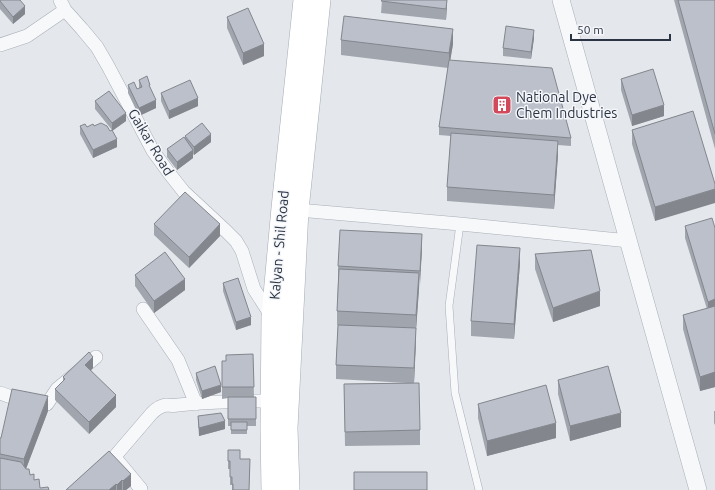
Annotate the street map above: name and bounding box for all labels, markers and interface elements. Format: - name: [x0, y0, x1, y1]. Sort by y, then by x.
- scale bar: [571, 16, 670, 42]
- text: 50 m: [577, 23, 604, 36]
- place label: National Dye Chem Industries: [516, 89, 617, 121]
- building icon: National Dye Chem Industries: [491, 94, 513, 116]
- street label: Gaikar Road: [125, 106, 177, 178]
- street label: Kalyan - Shil Road: [266, 190, 292, 300]

